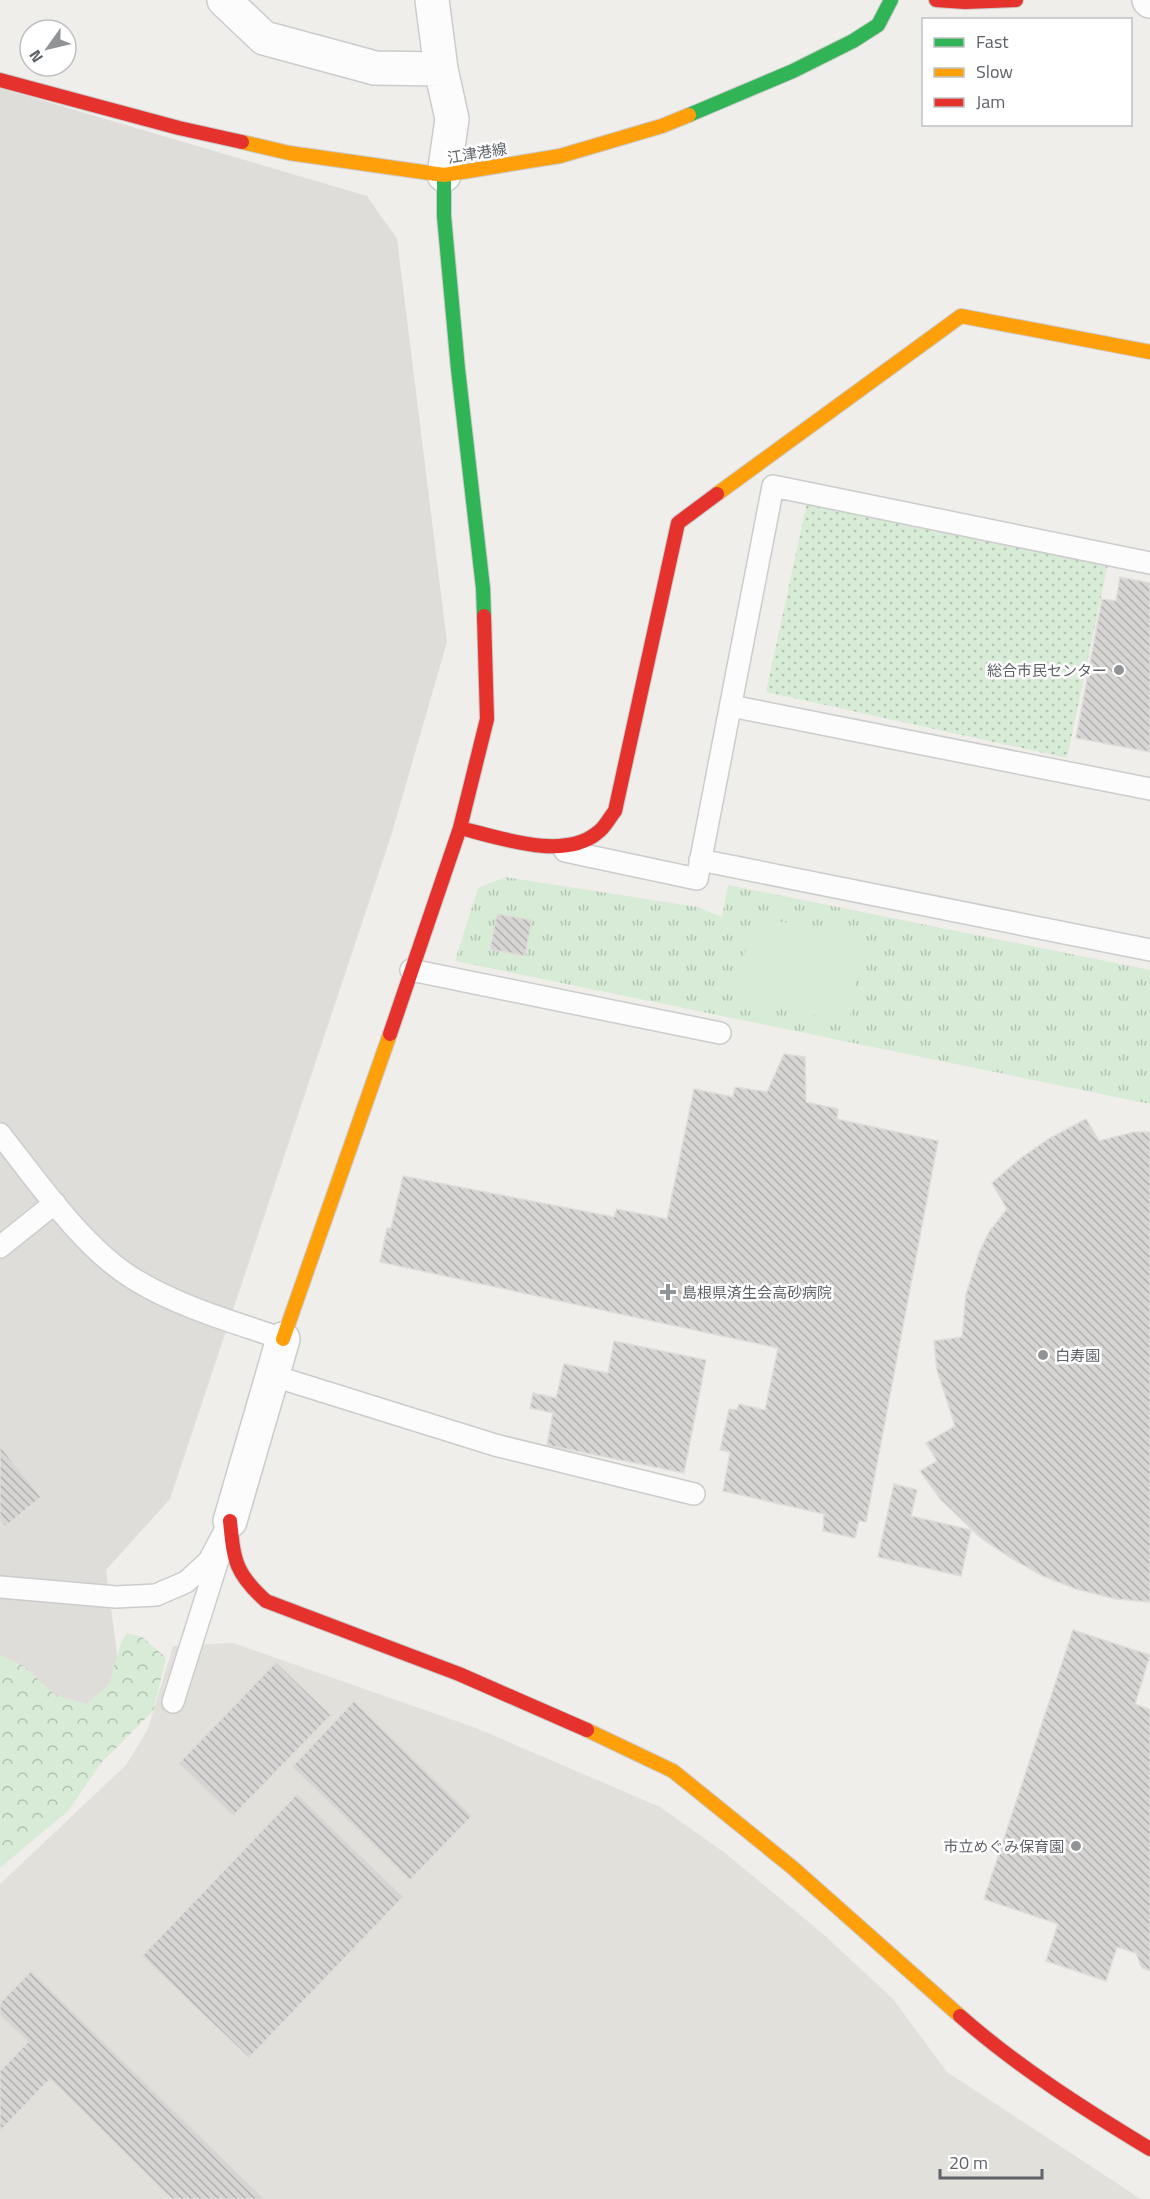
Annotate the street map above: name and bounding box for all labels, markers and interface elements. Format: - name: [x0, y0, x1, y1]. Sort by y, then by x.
- north arrow: [18, 18, 78, 78]
- legend: [922, 18, 1132, 126]
- text: Fast: [976, 28, 1009, 55]
- text: N: [23, 45, 49, 68]
- text: Slow: [976, 58, 1013, 85]
- text: Jam: [976, 88, 1005, 115]
- street label: 江津港線: [446, 137, 508, 169]
- place label: 総合市民センター: [987, 659, 1107, 682]
- marker: 総合市民センター: [1112, 663, 1126, 677]
- place label: 島根県済生会高砂病院: [682, 1281, 832, 1304]
- marker: 島根県済生会高砂病院: [659, 1283, 677, 1301]
- place label: 白寿園: [1055, 1344, 1100, 1367]
- marker: 白寿園: [1036, 1348, 1050, 1362]
- place label: 市立めぐみ保育園: [944, 1835, 1064, 1858]
- marker: 市立めぐみ保育園: [1069, 1839, 1083, 1853]
- scale bar: [940, 2142, 1042, 2180]
- text: 20 m: [949, 2149, 988, 2176]

